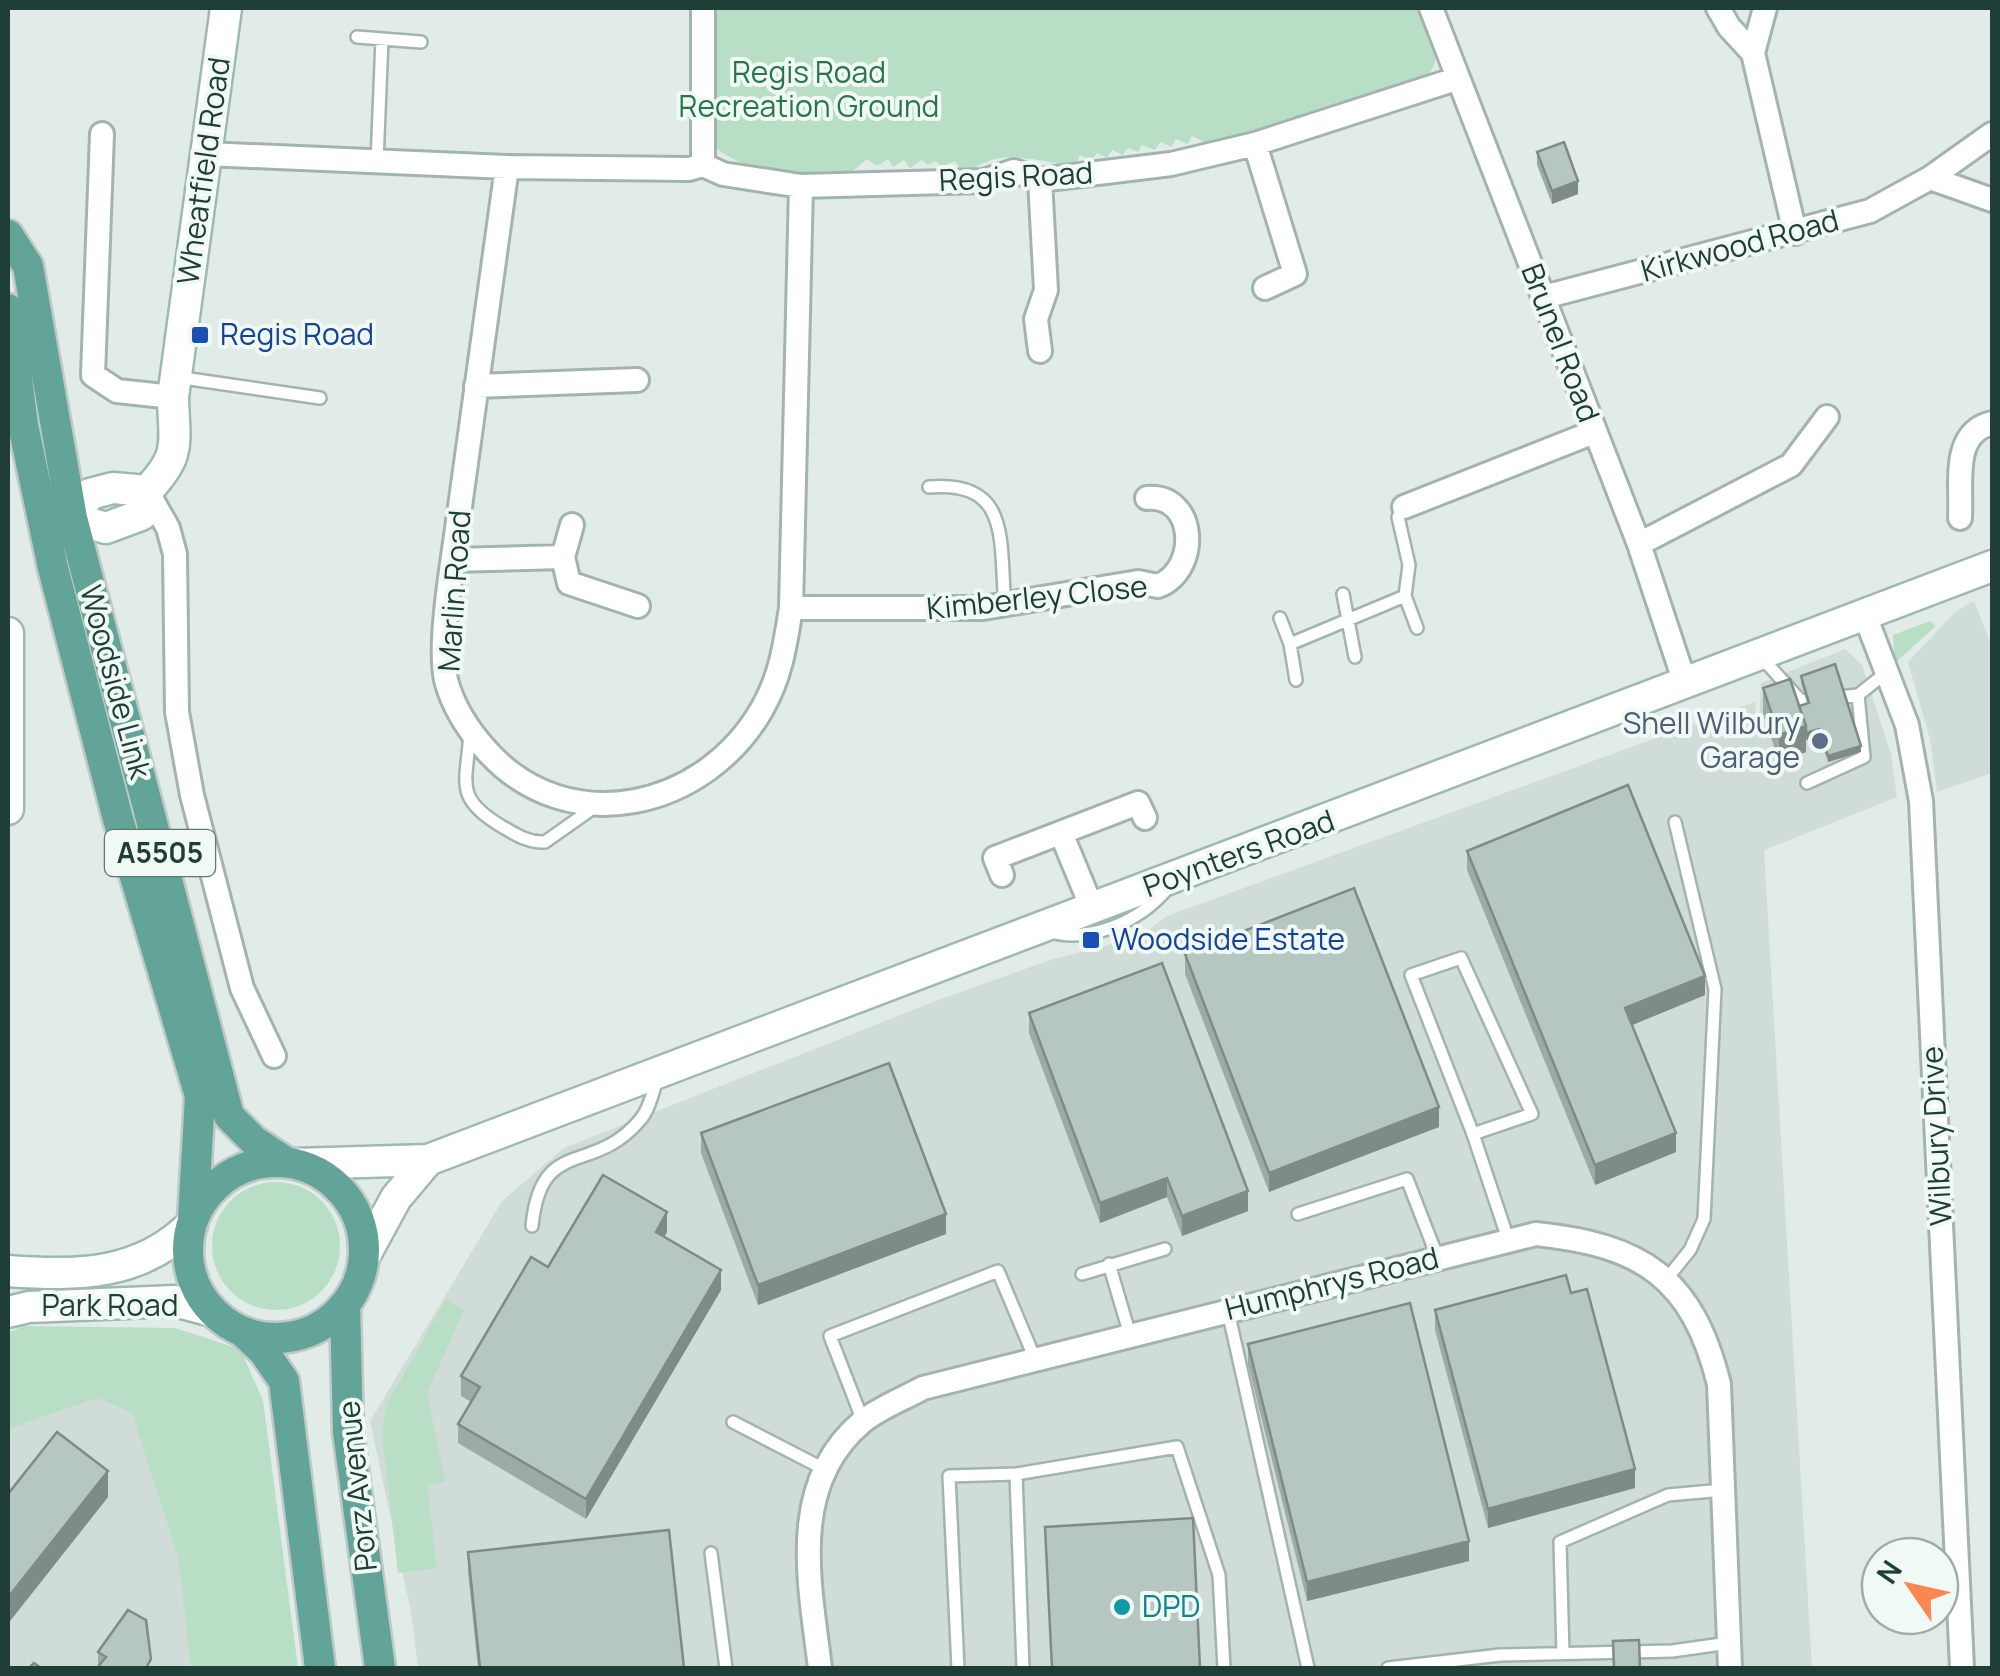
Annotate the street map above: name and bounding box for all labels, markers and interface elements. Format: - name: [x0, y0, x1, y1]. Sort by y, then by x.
- park label: Regis Road Recreation Ground: [679, 51, 939, 126]
- street label: Wheatfield Road: [166, 54, 239, 287]
- street label: Regis Road: [938, 151, 1094, 200]
- street label: Kirkwood Road: [1636, 198, 1843, 291]
- street label: Brunel Road: [1512, 257, 1610, 427]
- place label: Regis Road: [220, 313, 374, 354]
- marker: Regis Road: [189, 324, 211, 346]
- street label: Marlin Road: [427, 509, 480, 673]
- street label: Kimberley Close: [924, 565, 1149, 628]
- street label: Woodside Link: [71, 580, 162, 784]
- place label: Shell Wilbury Garage: [1623, 702, 1800, 777]
- marker: Shell Wilbury Garage: [1809, 730, 1831, 752]
- street label: Poynters Road: [1137, 799, 1340, 906]
- road number: A5505: [105, 830, 215, 876]
- place label: Woodside Estate: [1111, 918, 1345, 959]
- marker: Woodside Estate: [1080, 929, 1102, 951]
- street label: Wilbury Drive: [1910, 1045, 1961, 1227]
- street label: Humphrys Road: [1221, 1236, 1443, 1329]
- street label: Park Road: [42, 1284, 178, 1325]
- street label: Porz Avenue: [327, 1399, 386, 1573]
- north arrow: [1860, 1536, 1960, 1636]
- text: N: [1867, 1553, 1910, 1590]
- place label: DPD: [1142, 1585, 1200, 1626]
- marker: DPD: [1111, 1596, 1133, 1618]

